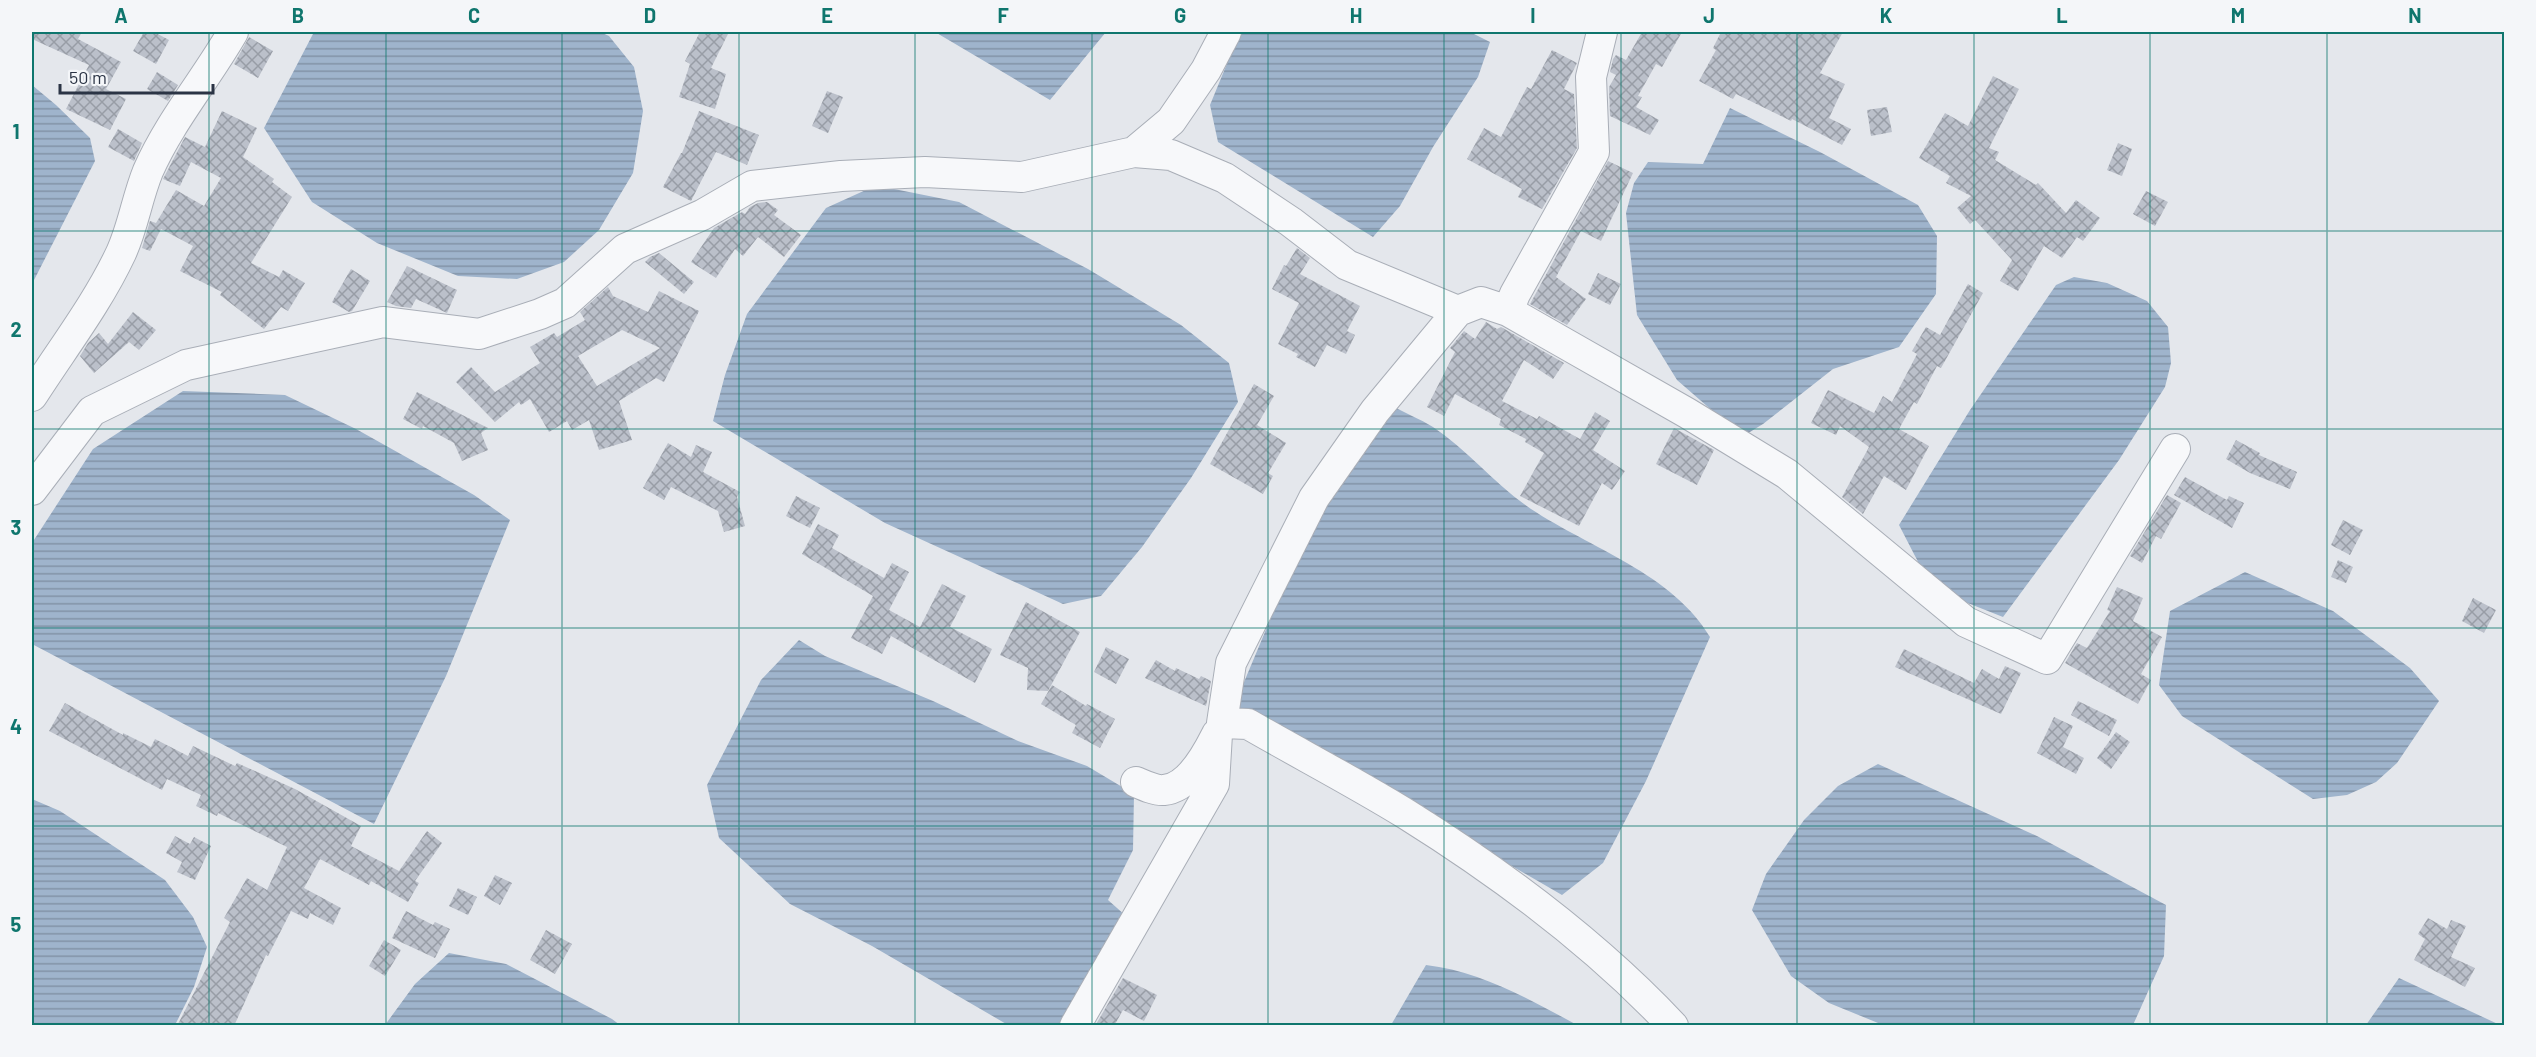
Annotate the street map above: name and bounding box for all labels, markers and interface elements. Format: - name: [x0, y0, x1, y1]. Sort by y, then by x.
- text: A: [114, 3, 128, 27]
- text: B: [292, 3, 304, 27]
- text: C: [468, 3, 480, 27]
- text: D: [644, 3, 656, 27]
- text: E: [821, 3, 833, 27]
- text: F: [997, 3, 1009, 27]
- text: G: [1174, 3, 1186, 27]
- text: H: [1350, 3, 1362, 27]
- text: I: [1530, 3, 1536, 27]
- text: J: [1703, 3, 1715, 27]
- text: K: [1880, 3, 1893, 27]
- text: L: [2056, 3, 2068, 27]
- text: M: [2231, 3, 2245, 27]
- text: N: [2408, 3, 2422, 27]
- scale bar: [60, 57, 213, 95]
- text: 50 m: [69, 66, 107, 88]
- text: 1: [12, 119, 20, 143]
- text: 2: [10, 317, 22, 341]
- text: 3: [11, 515, 21, 539]
- text: 4: [10, 714, 22, 738]
- text: 5: [11, 912, 22, 936]

